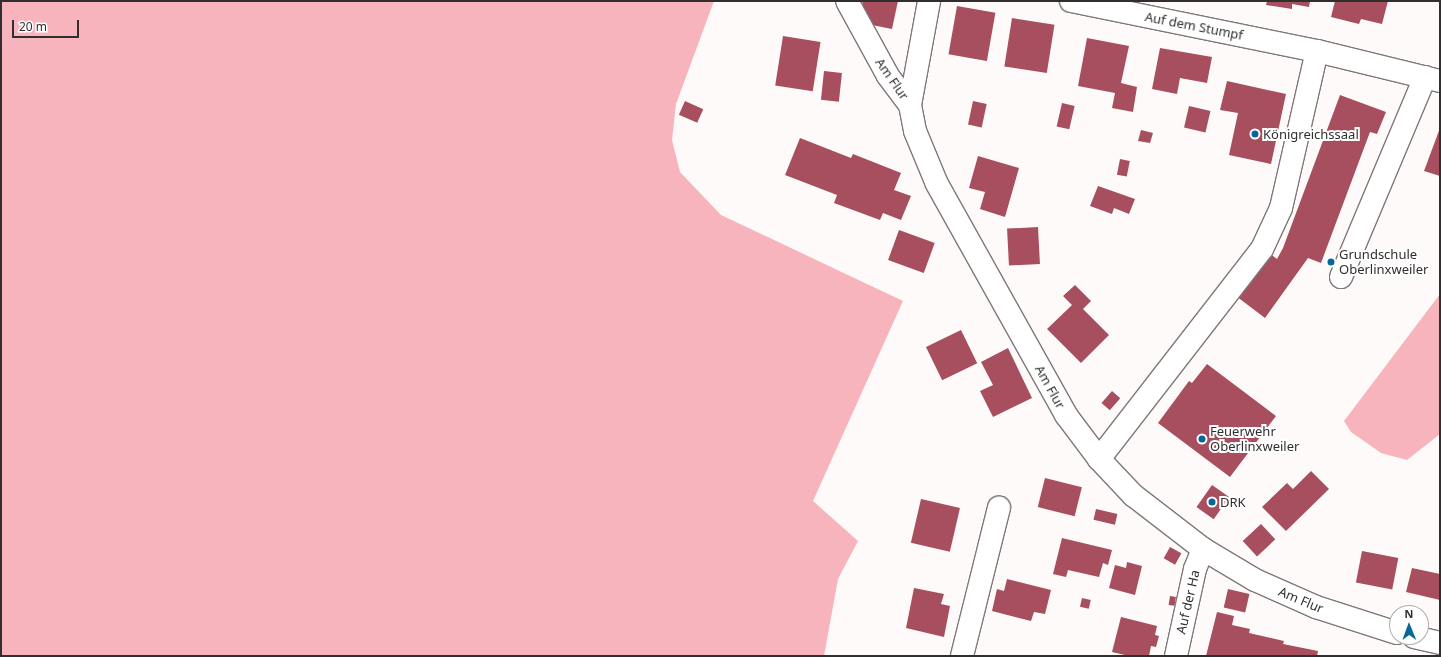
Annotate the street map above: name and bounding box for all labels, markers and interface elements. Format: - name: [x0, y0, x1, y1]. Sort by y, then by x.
- street label: Auf dem Stumpf: [1144, 9, 1244, 43]
- scale bar: [14, 12, 81, 38]
- text: 20 m: [19, 18, 47, 35]
- street label: Am Flur: [872, 55, 912, 103]
- place label: Königreichssaal: [1263, 126, 1359, 142]
- marker: Königreichssaal: [1250, 129, 1260, 139]
- place label: Grundschule Oberlinxweiler: [1339, 247, 1428, 278]
- marker: Grundschule Oberlinxweiler: [1326, 257, 1336, 267]
- street label: Am Flur: [1032, 363, 1068, 411]
- place label: Feuerwehr Oberlinxweiler: [1210, 424, 1299, 455]
- marker: Feuerwehr Oberlinxweiler: [1197, 434, 1207, 444]
- place label: DRK: [1220, 494, 1246, 510]
- marker: DRK: [1207, 497, 1217, 507]
- street label: Auf der Ha: [1173, 568, 1203, 636]
- street label: Am Flur: [1276, 584, 1326, 616]
- north arrow: [1389, 605, 1429, 645]
- text: N: [1404, 606, 1413, 621]

